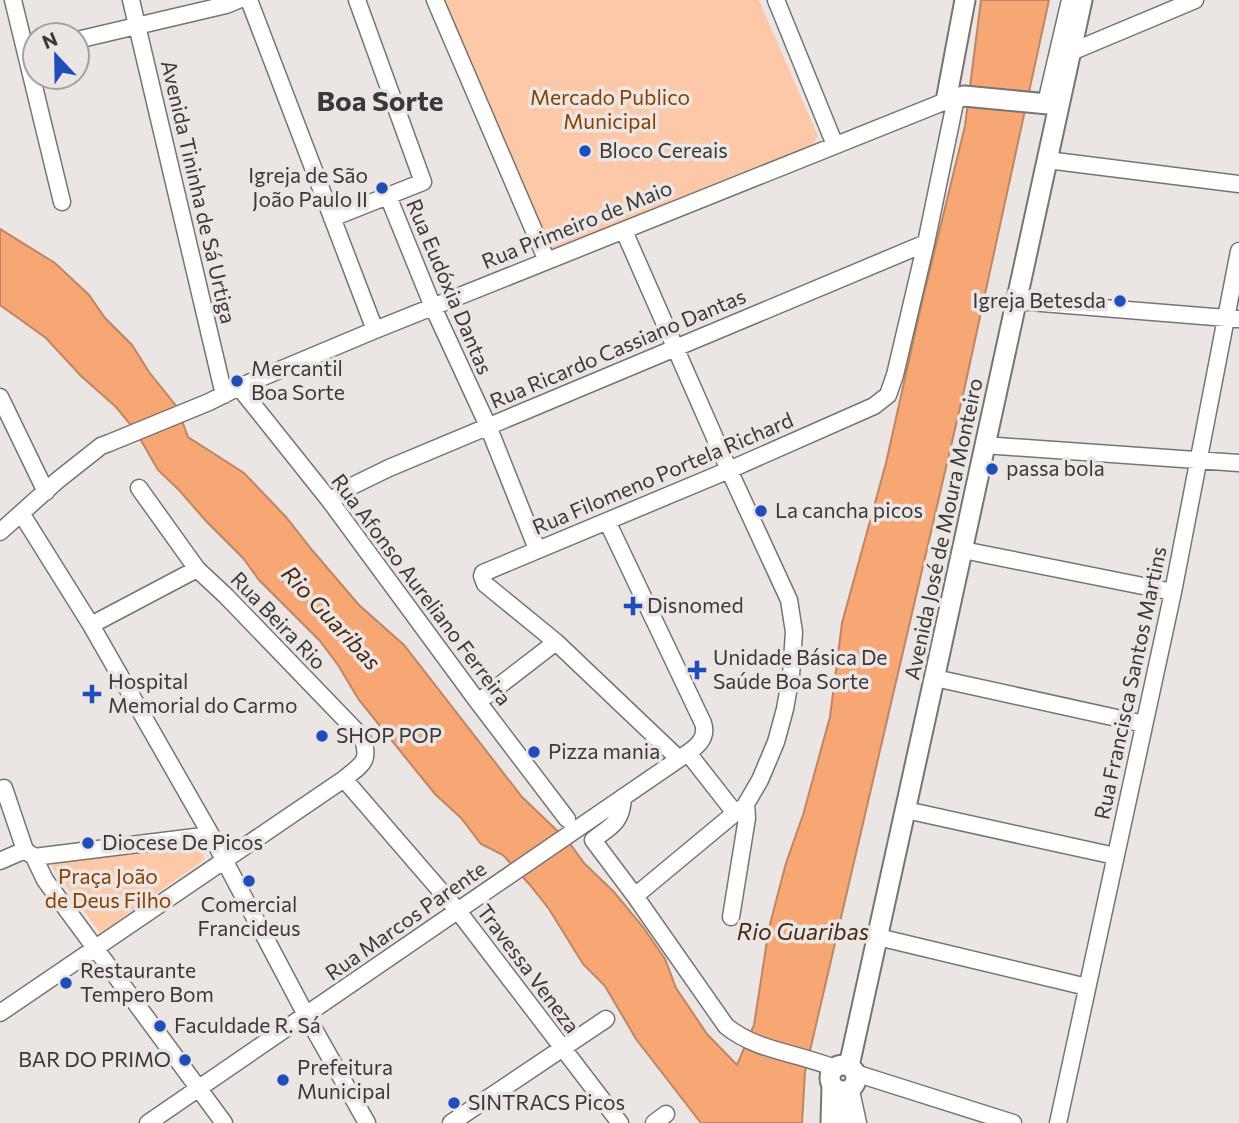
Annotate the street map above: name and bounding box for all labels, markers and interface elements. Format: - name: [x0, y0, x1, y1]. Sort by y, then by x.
- north arrow: [21, 21, 91, 91]
- text: N: [39, 26, 60, 53]
- street label: Avenida Tininha de Sá Urtiga: [157, 58, 242, 326]
- district label: Boa Sorte: [317, 83, 443, 117]
- park label: Mercado Publico Municipal: [530, 84, 690, 133]
- place label: Bloco Cereais: [599, 137, 728, 162]
- marker: Bloco Cereais: [577, 143, 593, 159]
- place label: Igreja de São João Paulo II: [248, 162, 368, 211]
- street label: Rua Primeiro de Maio: [478, 174, 675, 273]
- marker: Igreja de São João Paulo II: [374, 180, 390, 196]
- street label: Rua Eudóxia Dantas: [402, 195, 499, 378]
- street label: Rua Ricardo Cassiano Dantas: [486, 282, 749, 413]
- place label: Igreja Betesda: [973, 287, 1106, 312]
- marker: Igreja Betesda: [1112, 293, 1128, 309]
- place label: Mercantil Boa Sorte: [251, 355, 345, 404]
- marker: Mercantil Boa Sorte: [229, 373, 245, 389]
- street label: Avenida José de Moura Monteiro: [898, 376, 987, 682]
- street label: Rua Filomeno Portela Richard: [528, 406, 796, 539]
- place label: passa bola: [1006, 455, 1105, 480]
- marker: passa bola: [984, 461, 1000, 477]
- street label: Rua Afonso Aureliano Ferreira: [327, 468, 517, 710]
- place label: La cancha picos: [775, 497, 923, 522]
- marker: La cancha picos: [753, 503, 769, 519]
- street label: Rua Francisca Santos Martins: [1088, 544, 1171, 822]
- water label: Rio Guaribas: [276, 559, 387, 675]
- street label: Rua Beira Rio: [226, 566, 332, 674]
- place label: Disnomed: [647, 592, 744, 617]
- marker: Disnomed: [625, 598, 641, 614]
- place label: Unidade Básica De Saúde Boa Sorte: [713, 644, 887, 693]
- marker: Unidade Básica De Saúde Boa Sorte: [687, 660, 707, 680]
- place label: Hospital Memorial do Carmo: [108, 668, 297, 717]
- marker: Hospital Memorial do Carmo: [82, 684, 102, 704]
- place label: SHOP POP: [336, 722, 442, 747]
- marker: SHOP POP: [314, 728, 330, 744]
- place label: Pizza mania: [548, 738, 660, 763]
- marker: Pizza mania: [526, 744, 542, 760]
- place label: Diocese De Picos: [102, 829, 263, 854]
- marker: Diocese De Picos: [80, 835, 96, 851]
- street label: Rua Marcos Parente: [320, 855, 490, 985]
- park label: Praça João de Deus Filho: [45, 863, 171, 912]
- marker: Comercial Francideus: [241, 873, 257, 889]
- place label: Comercial Francideus: [197, 891, 301, 940]
- street label: Travessa Veneza: [473, 899, 586, 1037]
- water label: Rio Guaribas: [737, 917, 869, 945]
- place label: Restaurante Tempero Bom: [80, 957, 214, 1006]
- marker: Restaurante Tempero Bom: [58, 975, 74, 991]
- place label: Faculdade R. Sá: [174, 1012, 321, 1037]
- marker: Faculdade R. Sá: [152, 1018, 168, 1034]
- place label: BAR DO PRIMO: [18, 1046, 171, 1071]
- marker: BAR DO PRIMO: [177, 1052, 193, 1068]
- place label: Prefeitura Municipal: [297, 1054, 393, 1103]
- marker: Prefeitura Municipal: [275, 1072, 291, 1088]
- place label: SINTRACS Picos: [468, 1089, 625, 1114]
- marker: SINTRACS Picos: [446, 1095, 462, 1111]

